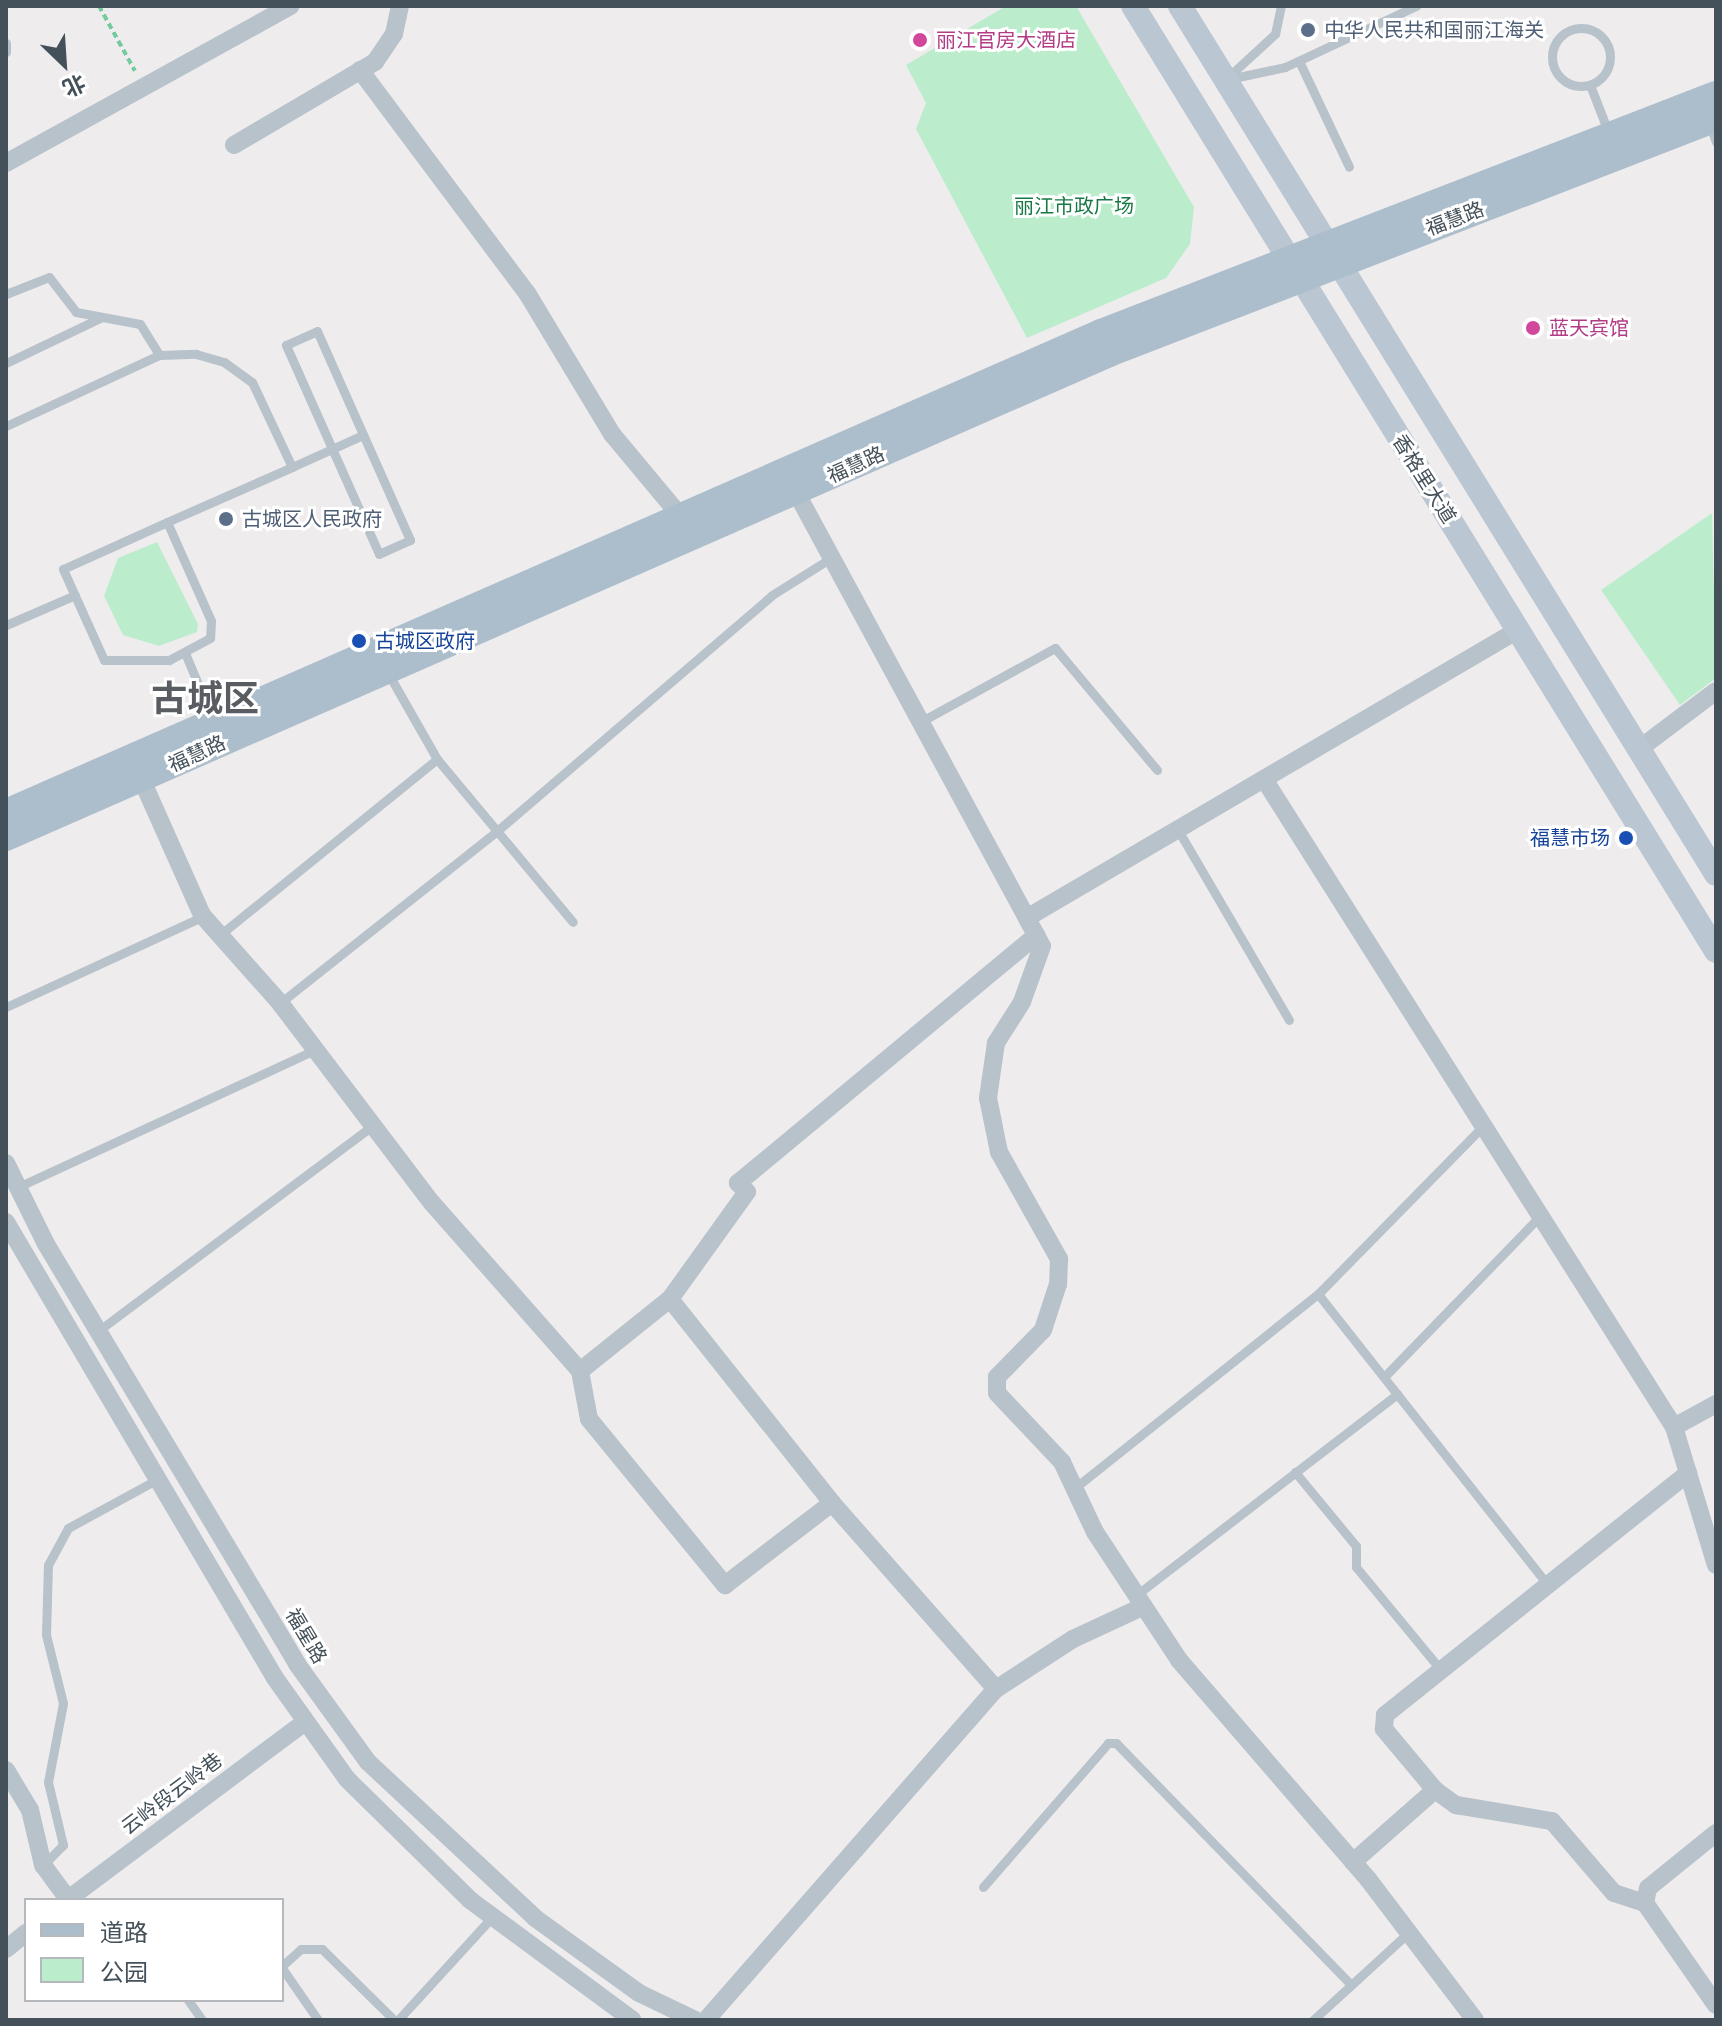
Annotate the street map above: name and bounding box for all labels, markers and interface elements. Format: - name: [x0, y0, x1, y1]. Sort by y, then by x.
- place label: 中华人民共和国丽江海关: [1324, 18, 1544, 42]
- marker: 中华人民共和国丽江海关: [1299, 21, 1317, 39]
- north arrow: [24, 24, 104, 104]
- place label: 丽江官房大酒店: [936, 28, 1076, 52]
- marker: 丽江官房大酒店: [911, 31, 929, 49]
- text: 北: [59, 69, 90, 102]
- park label: 丽江市政广场: [1014, 194, 1134, 218]
- street label: 福慧路: [1423, 197, 1487, 241]
- place label: 蓝天宾馆: [1549, 316, 1629, 340]
- marker: 蓝天宾馆: [1524, 319, 1542, 337]
- street label: 香格里大道: [1387, 430, 1461, 528]
- street label: 福慧路: [824, 442, 888, 488]
- place label: 古城区人民政府: [242, 507, 382, 531]
- marker: 古城区人民政府: [217, 510, 235, 528]
- place label: 古城区政府: [375, 629, 475, 653]
- marker: 古城区政府: [350, 632, 368, 650]
- district label: 古城区: [151, 677, 259, 721]
- street label: 福慧路: [165, 731, 229, 777]
- place label: 福慧市场: [1530, 826, 1610, 850]
- marker: 福慧市场: [1617, 829, 1635, 847]
- street label: 福星路: [280, 1604, 332, 1668]
- street label: 云岭段云岭巷: [117, 1748, 227, 1840]
- legend: [24, 1898, 284, 2002]
- text: 道路: [100, 1918, 148, 1946]
- text: 公园: [100, 1958, 148, 1986]

